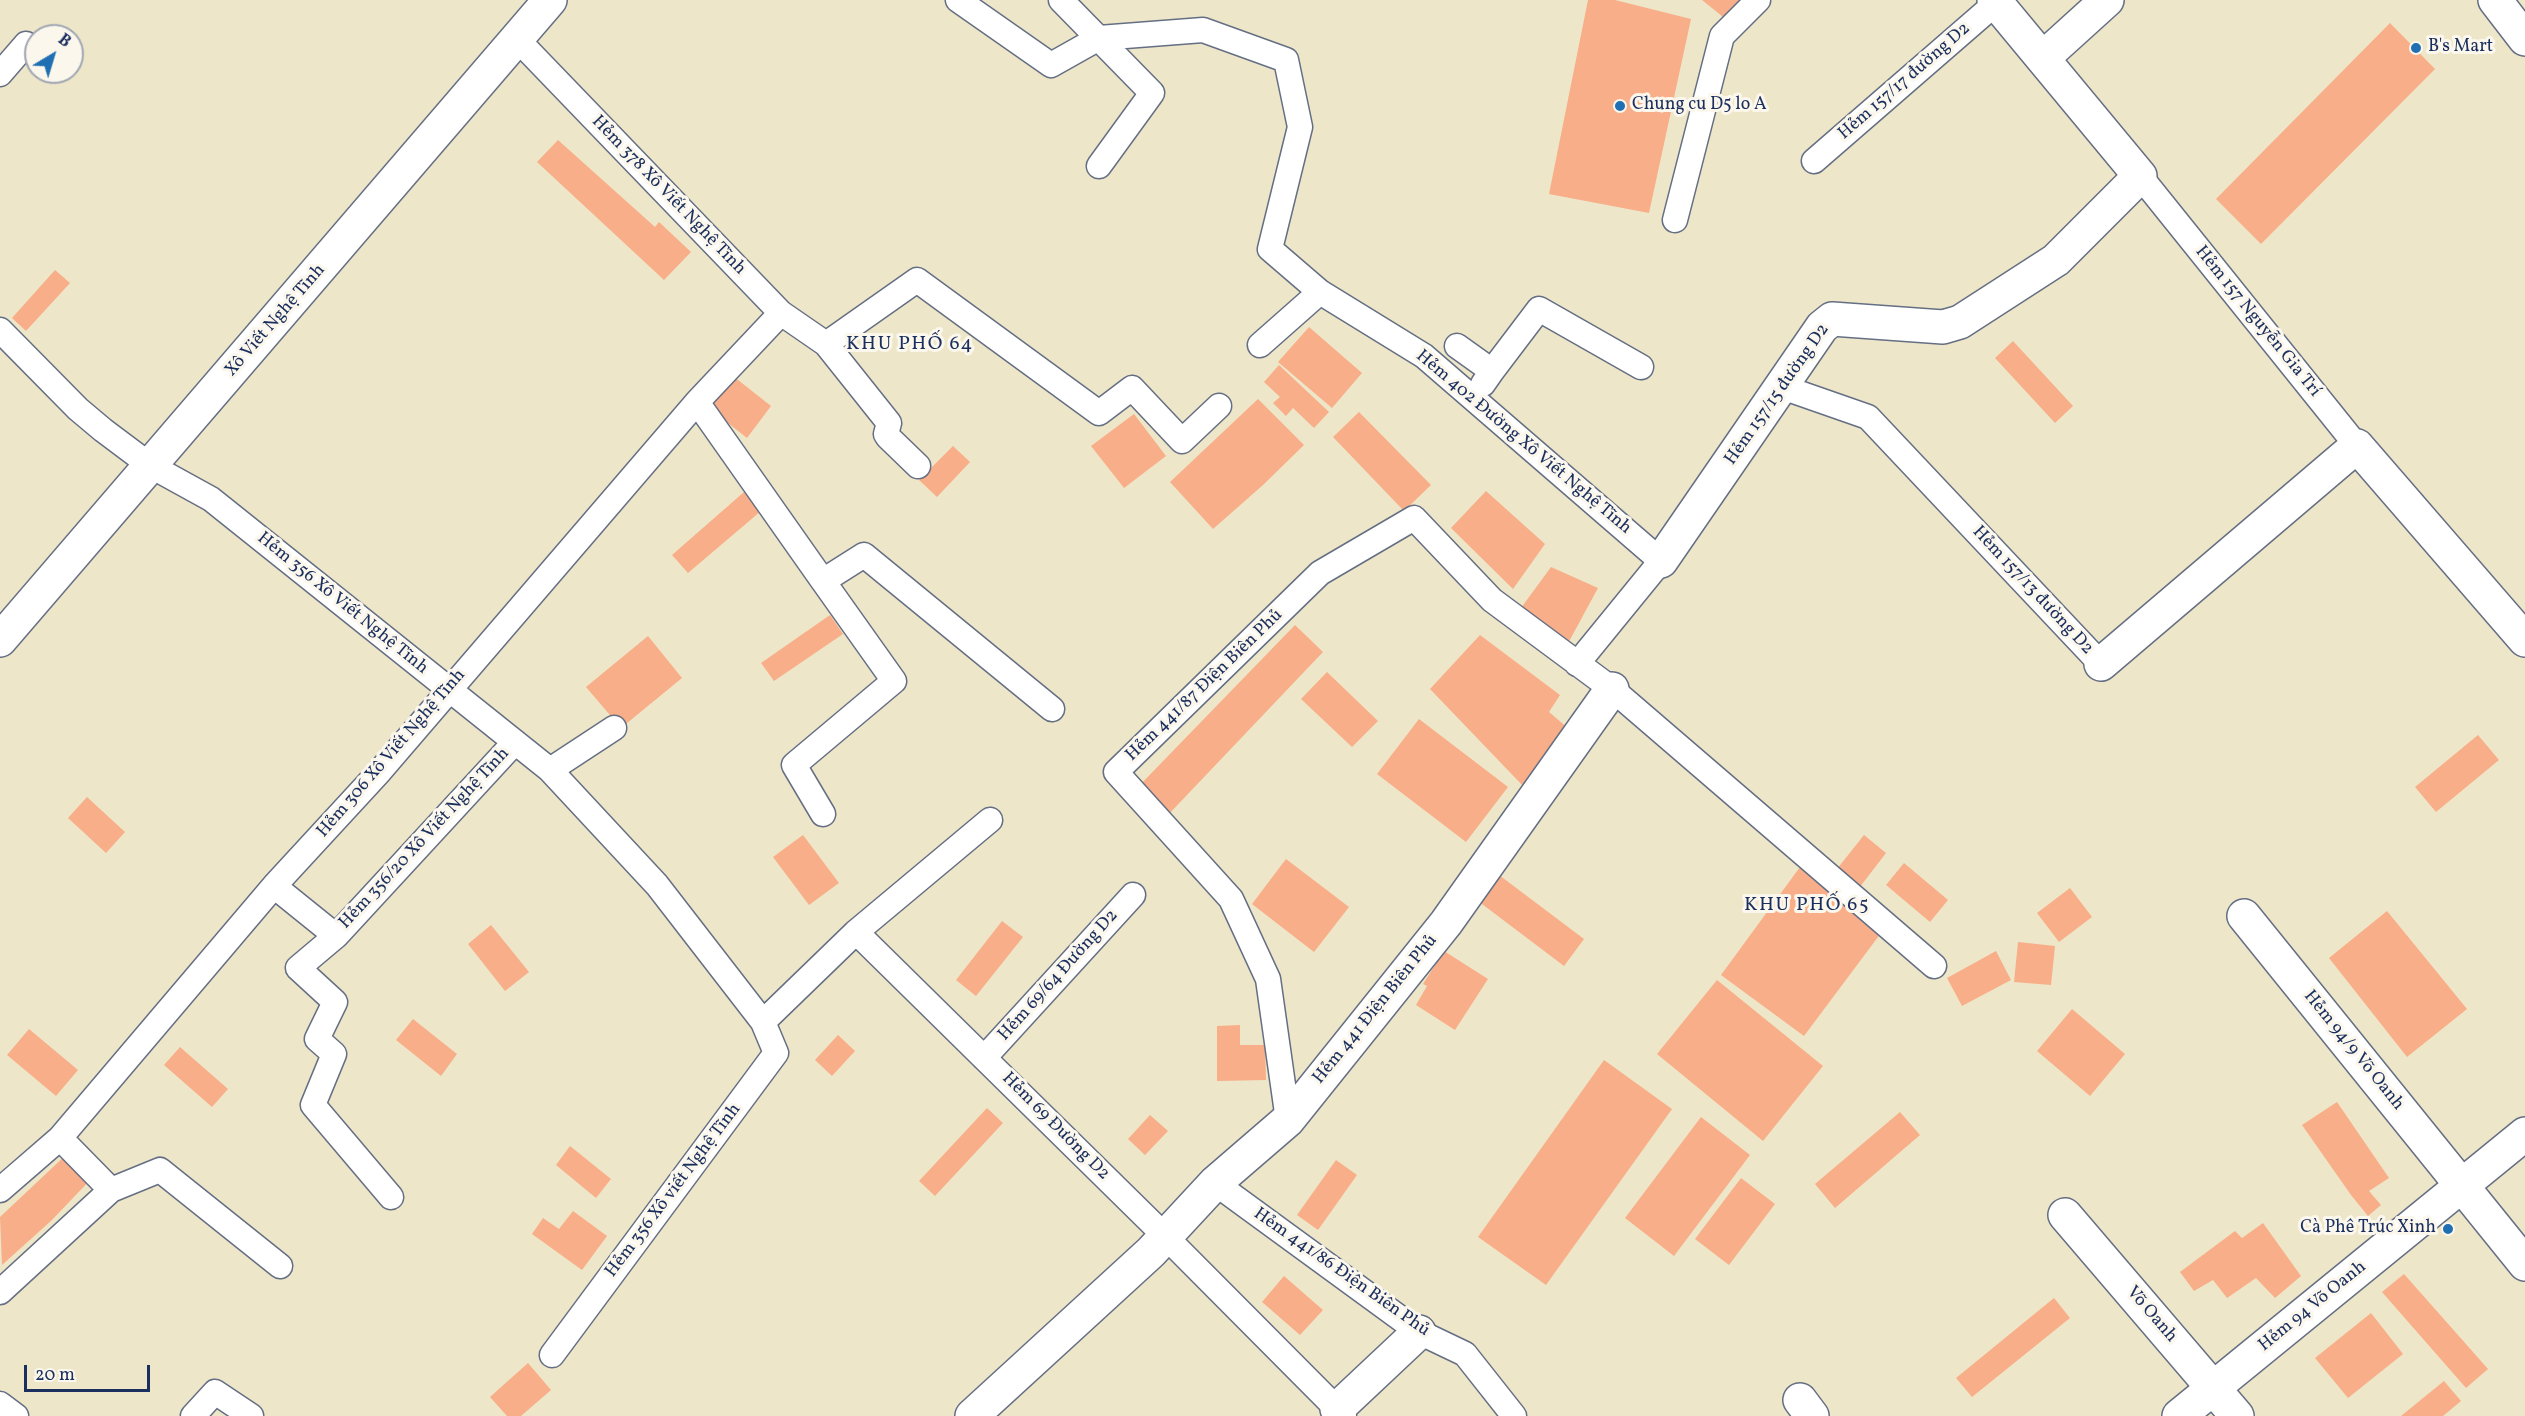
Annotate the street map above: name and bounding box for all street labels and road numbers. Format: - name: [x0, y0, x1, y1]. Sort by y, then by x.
- street label: Hẻm 157/17 đường D2: [1835, 19, 1975, 145]
- street label: Hẻm 378 Xô Viết Nghệ Tĩnh: [586, 112, 750, 280]
- street label: Hẻm 157 Nguyễn Gia Trí: [2189, 242, 2325, 402]
- street label: Xô Viết Nghệ Tĩnh: [221, 260, 331, 382]
- street label: Hẻm 157/15 đường D2: [1721, 320, 1835, 470]
- street label: Hẻm 402 Đường Xô Viết Nghệ Tĩnh: [1411, 346, 1635, 540]
- street label: Hẻm 157/13 đường D2: [1967, 522, 2097, 660]
- street label: Hẻm 356 Xô Viết Nghệ Tĩnh: [252, 528, 432, 680]
- street label: Hẻm 441/87 Điện Biên Phủ: [1122, 605, 1288, 767]
- street label: Hẻm 306 Xô Viết Nghệ Tĩnh: [313, 665, 471, 843]
- street label: Hẻm 356/20 Xô Viết Nghệ Tĩnh: [335, 744, 515, 934]
- street label: Hẻm 69/64 Đường D2: [994, 906, 1124, 1046]
- street label: Hẻm 441 Điện Biên Phủ: [1309, 931, 1443, 1089]
- street label: Hẻm 94/9 Võ Oanh: [2298, 987, 2408, 1115]
- street label: Hẻm 69 Đường D2: [997, 1069, 1113, 1185]
- street label: Hẻm 356 Xô viết Nghệ Tĩnh: [602, 1100, 746, 1282]
- street label: Hẻm 441/86 Điện Biên Phủ: [1249, 1204, 1433, 1342]
- street label: Hẻm 94 Võ Oanh: [2255, 1257, 2371, 1357]
- street label: Võ Oanh: [2121, 1282, 2181, 1348]

